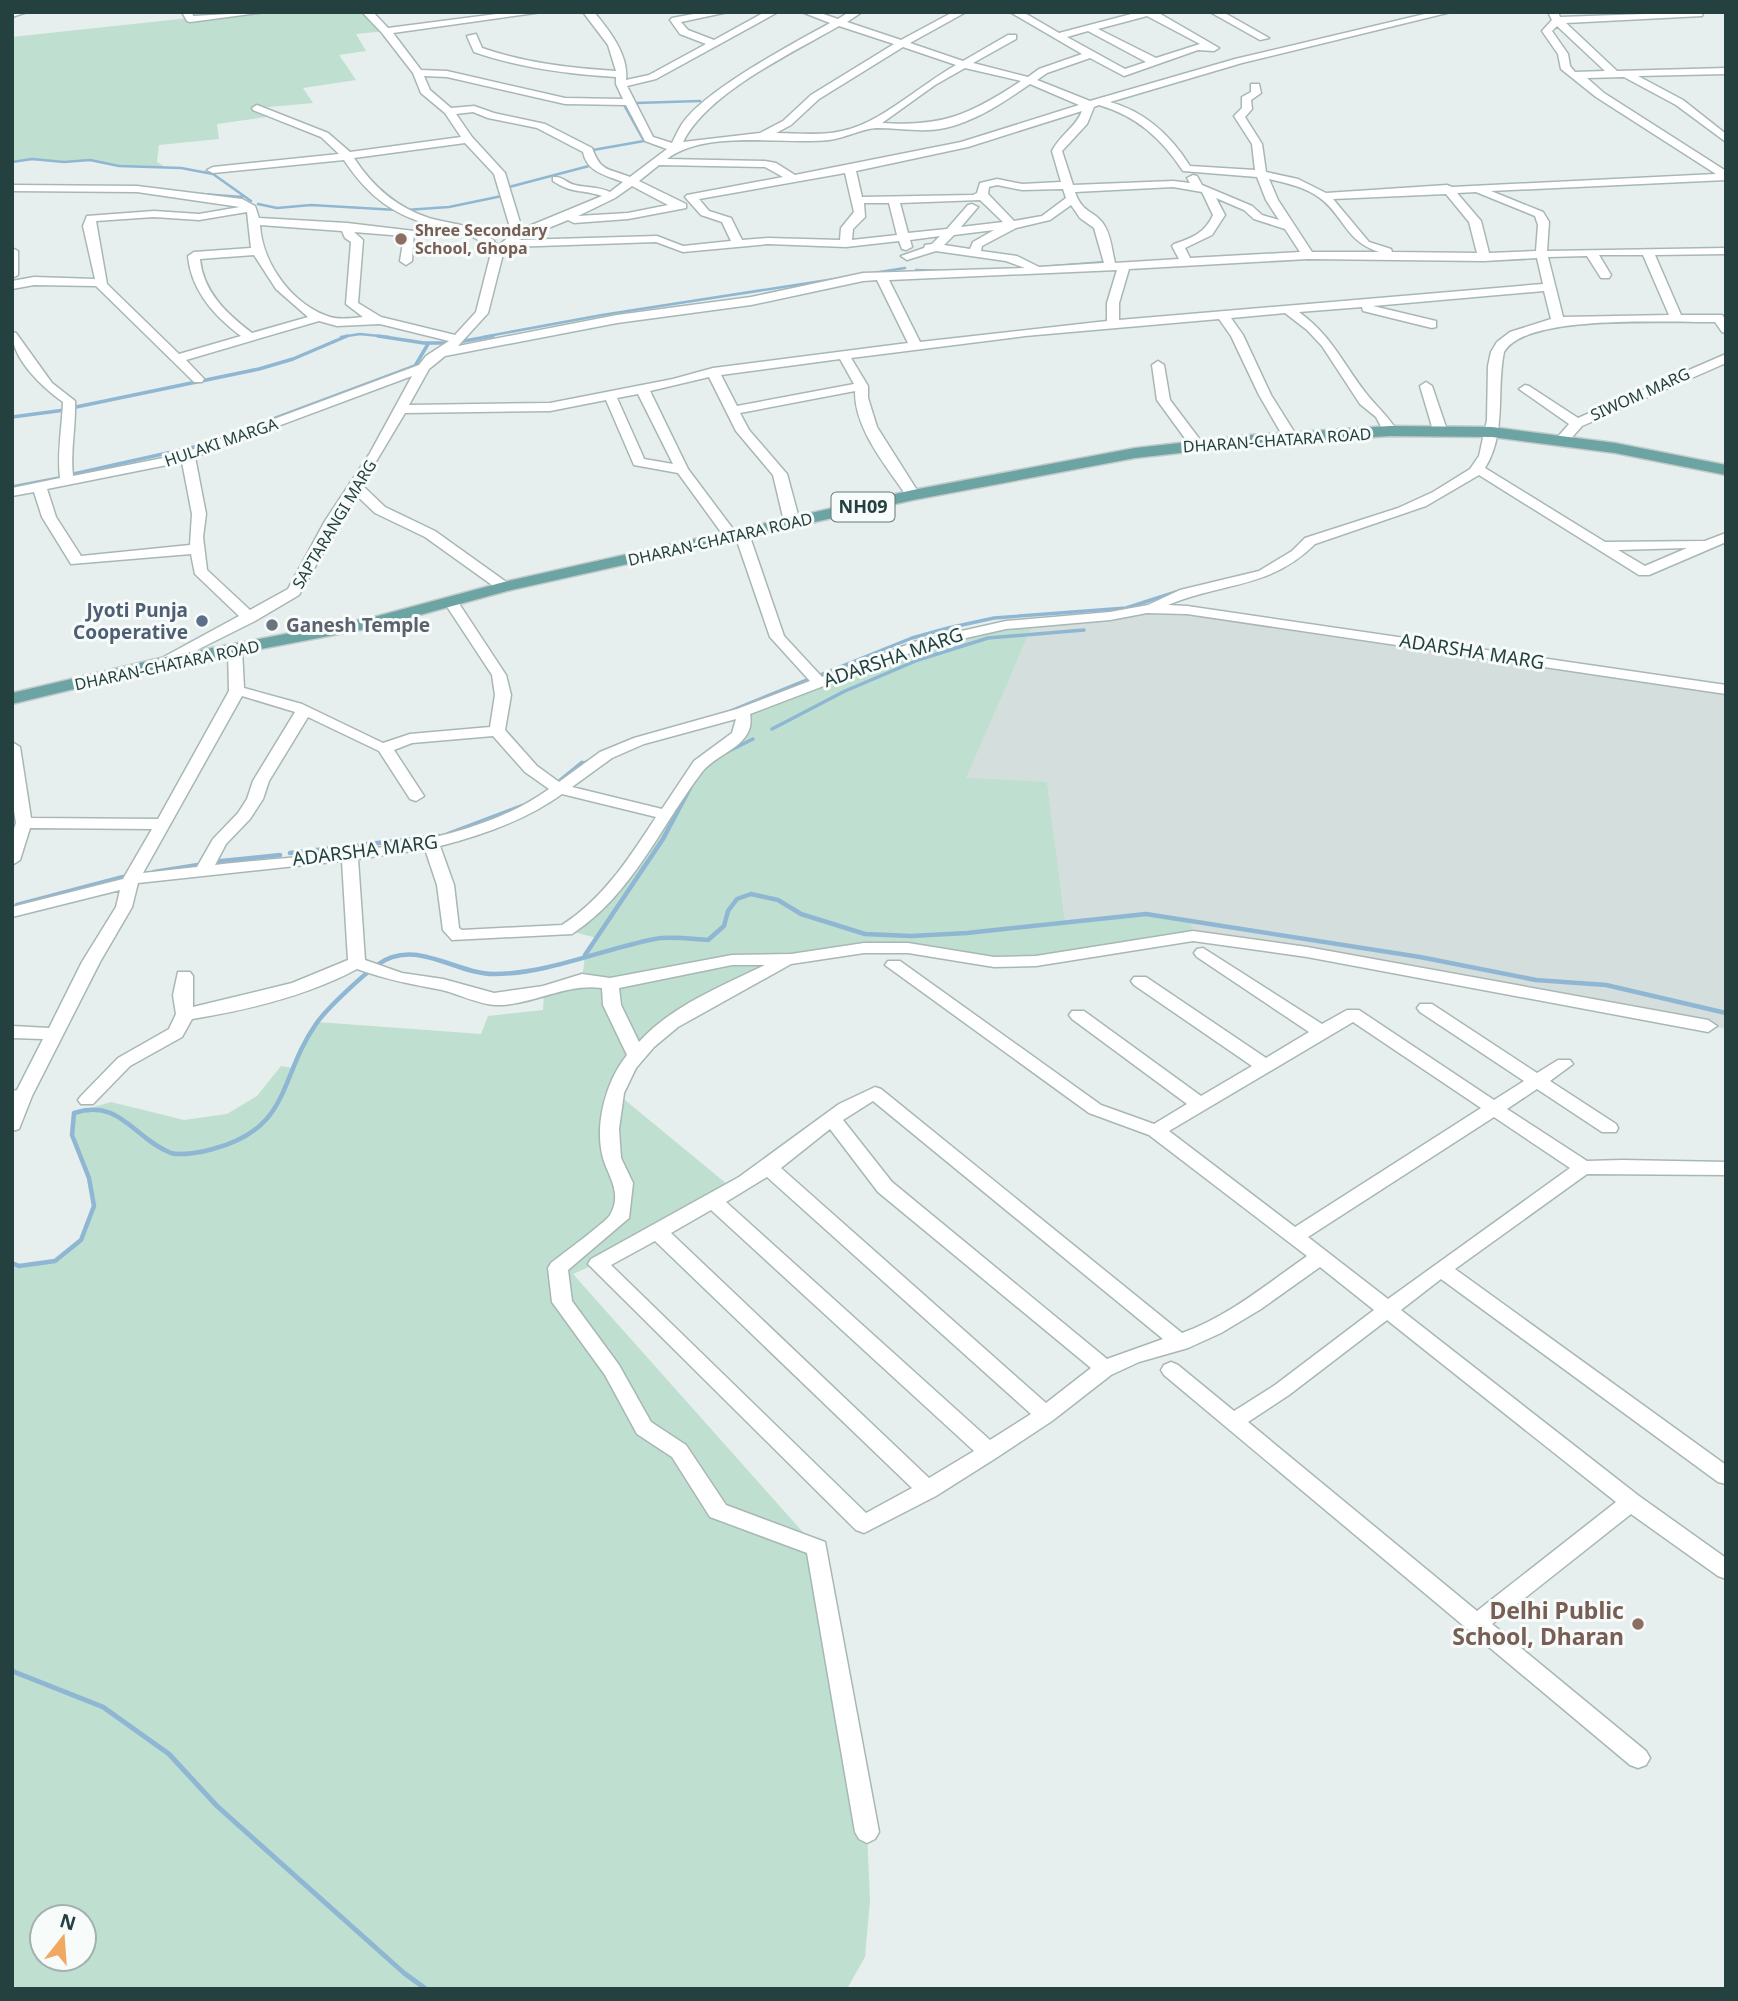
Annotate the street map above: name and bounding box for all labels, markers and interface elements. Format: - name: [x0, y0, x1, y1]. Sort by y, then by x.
- place label: Shree Secondary School, Ghopa: [415, 219, 548, 259]
- marker: Shree Secondary School, Ghopa: [393, 231, 409, 247]
- street label: SIWOM MARG: [1587, 362, 1693, 426]
- street label: HULAKI MARGA: [162, 412, 281, 472]
- street label: DHARAN-CHATARA ROAD: [1182, 422, 1372, 458]
- street label: SAPTARANGI MARG: [287, 456, 381, 592]
- road number: NH09: [832, 492, 894, 522]
- street label: DHARAN-CHATARA ROAD: [626, 507, 814, 571]
- place label: Jyoti Punja Cooperative: [73, 597, 188, 645]
- place label: Ganesh Temple: [286, 612, 430, 638]
- marker: Jyoti Punja Cooperative: [194, 613, 210, 629]
- marker: Ganesh Temple: [264, 617, 280, 633]
- street label: ADARSHA MARG: [820, 621, 966, 693]
- street label: ADARSHA MARG: [1398, 627, 1546, 675]
- street label: DHARAN-CHATARA ROAD: [72, 635, 262, 695]
- street label: ADARSHA MARG: [291, 828, 439, 872]
- place label: Delhi Public School, Dharan: [1452, 1594, 1624, 1652]
- marker: Delhi Public School, Dharan: [1630, 1616, 1646, 1632]
- north arrow: [28, 1903, 98, 1973]
- text: N: [57, 1907, 79, 1936]

